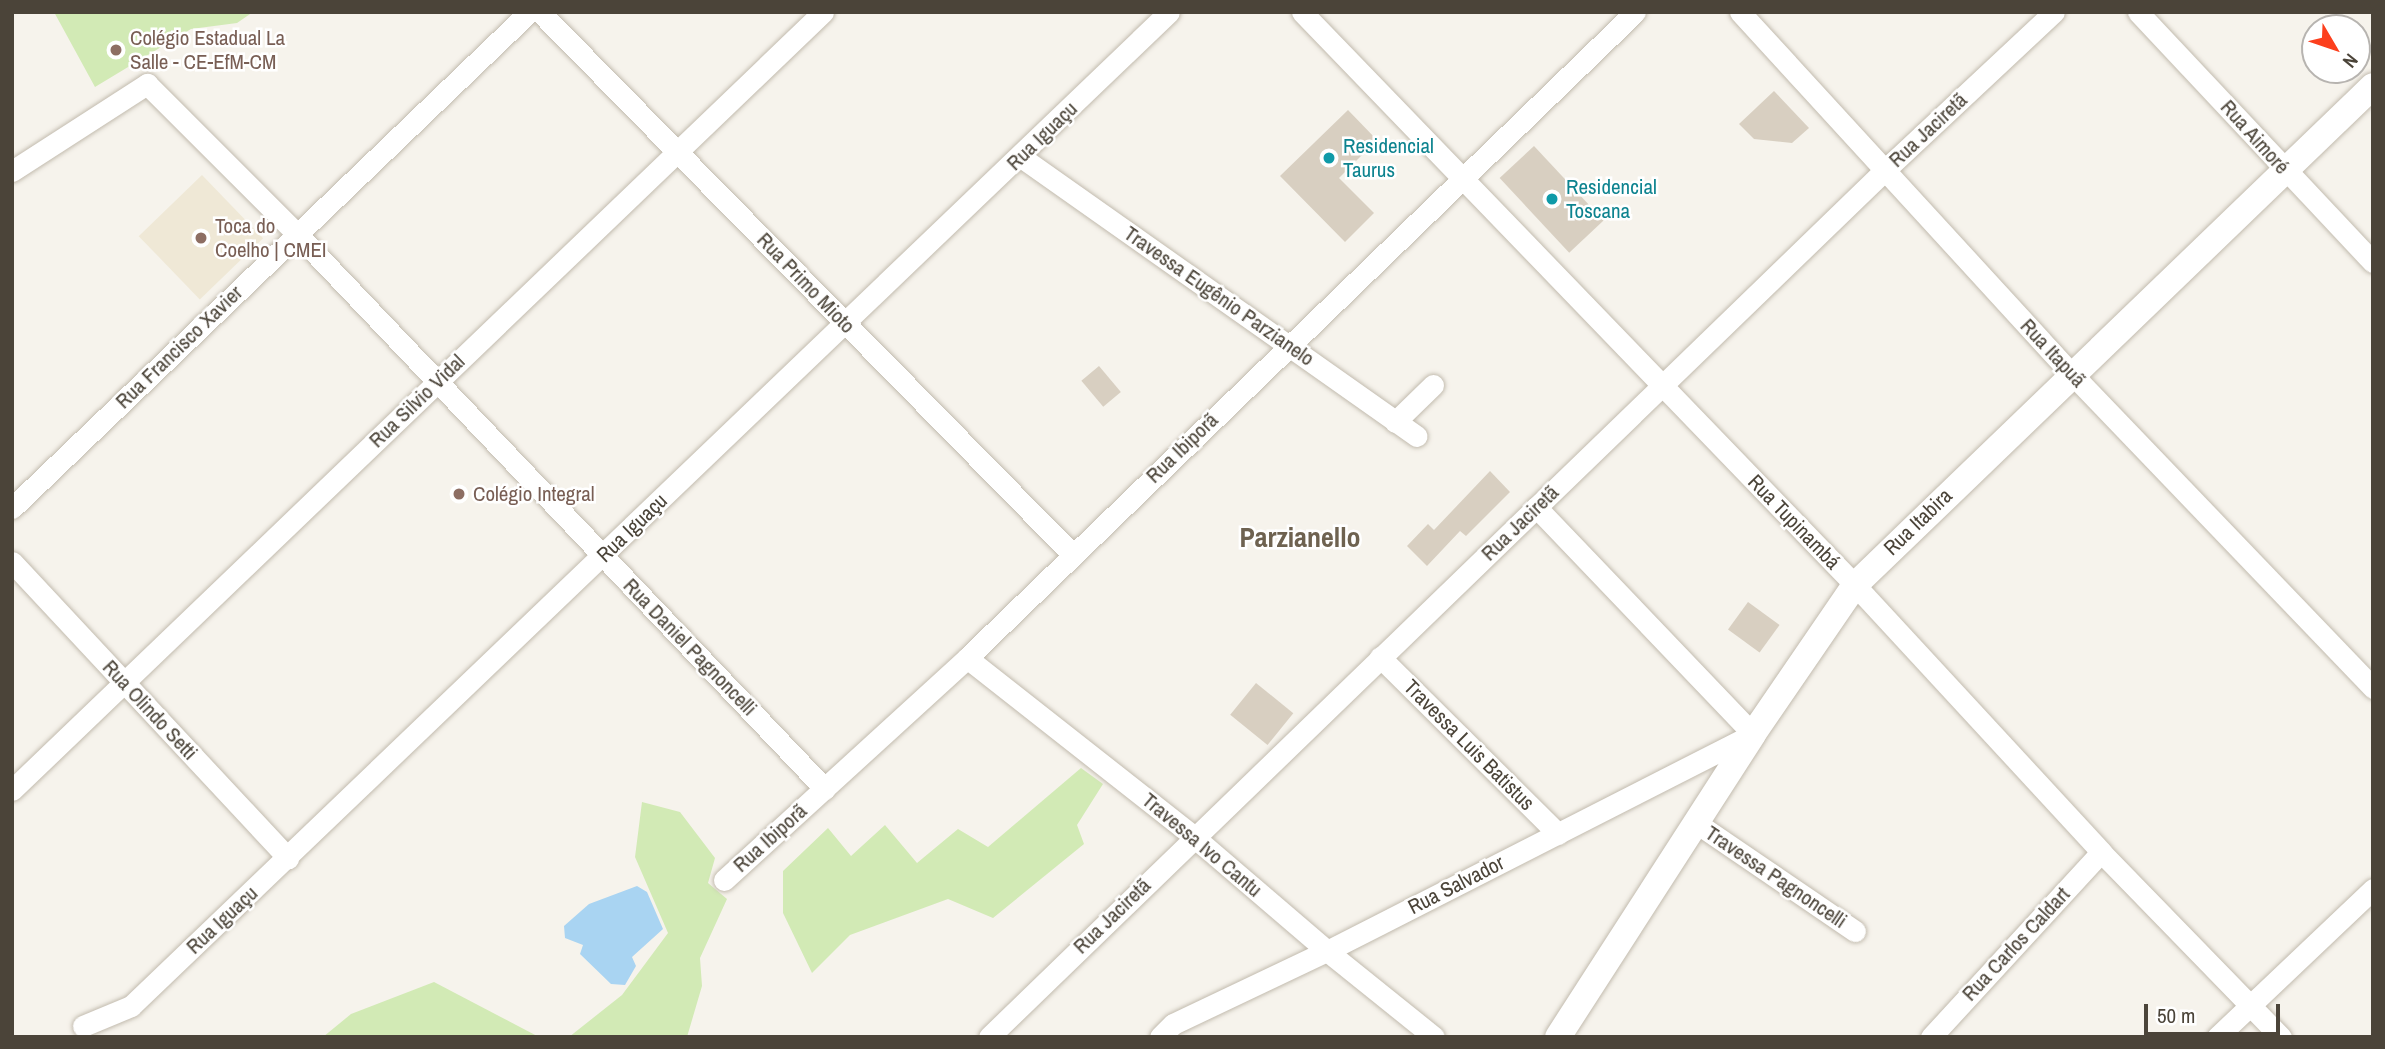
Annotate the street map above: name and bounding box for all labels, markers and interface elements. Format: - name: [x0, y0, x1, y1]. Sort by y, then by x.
- north arrow: [2301, 14, 2371, 84]
- place label: Colégio Estadual La Salle - CE-EfM-CM: [130, 25, 285, 75]
- marker: Colégio Estadual La Salle - CE-EfM-CM: [108, 42, 124, 58]
- text: N: [2337, 48, 2364, 74]
- street label: Rua Jaciretã: [1884, 87, 1972, 173]
- street label: Rua Aimoré: [2215, 94, 2295, 180]
- street label: Rua Iguaçu: [1002, 96, 1082, 176]
- place label: Residencial Taurus: [1343, 133, 1434, 183]
- marker: Residencial Taurus: [1321, 150, 1337, 166]
- place label: Residencial Toscana: [1566, 174, 1657, 224]
- marker: Residencial Toscana: [1544, 191, 1560, 207]
- place label: Toca do Coelho | CMEI: [215, 213, 327, 263]
- street label: Travessa Eugênio Parzianelo: [1119, 221, 1319, 371]
- street label: Rua Primo Mioto: [752, 227, 860, 339]
- marker: Toca do Coelho | CMEI: [193, 230, 209, 246]
- street label: Rua Francisco Xavier: [110, 280, 248, 414]
- street label: Rua Itapuã: [2015, 314, 2091, 392]
- street label: Rua Silvio Vidal: [364, 349, 470, 453]
- street label: Rua Ibiporã: [1141, 408, 1223, 488]
- street label: Rua Tupinambá: [1743, 469, 1845, 575]
- street label: Rua Jaciretã: [1476, 480, 1564, 566]
- place label: Colégio Integral: [473, 481, 595, 507]
- street label: Rua Itabira: [1879, 483, 1957, 561]
- marker: Colégio Integral: [451, 486, 467, 502]
- street label: Rua Iguaçu: [592, 488, 672, 568]
- district label: Parzianello: [1239, 520, 1361, 554]
- street label: Rua Daniel Pagnoncelli: [618, 573, 762, 721]
- street label: Rua Olindo Setti: [97, 655, 203, 765]
- street label: Travessa Luis Batistus: [1398, 674, 1540, 816]
- street label: Travessa Ivo Cantu: [1137, 788, 1267, 902]
- street label: Rua Ibiporã: [728, 799, 812, 877]
- street label: Travessa Pagnoncelli: [1701, 820, 1851, 934]
- street label: Rua Salvador: [1404, 850, 1508, 920]
- street label: Rua Jaciretã: [1068, 873, 1156, 959]
- street label: Rua Iguaçu: [181, 881, 263, 959]
- street label: Rua Carlos Caldart: [1957, 882, 2075, 1006]
- scale bar: [2147, 990, 2284, 1034]
- text: 50 m: [2157, 1001, 2195, 1030]

